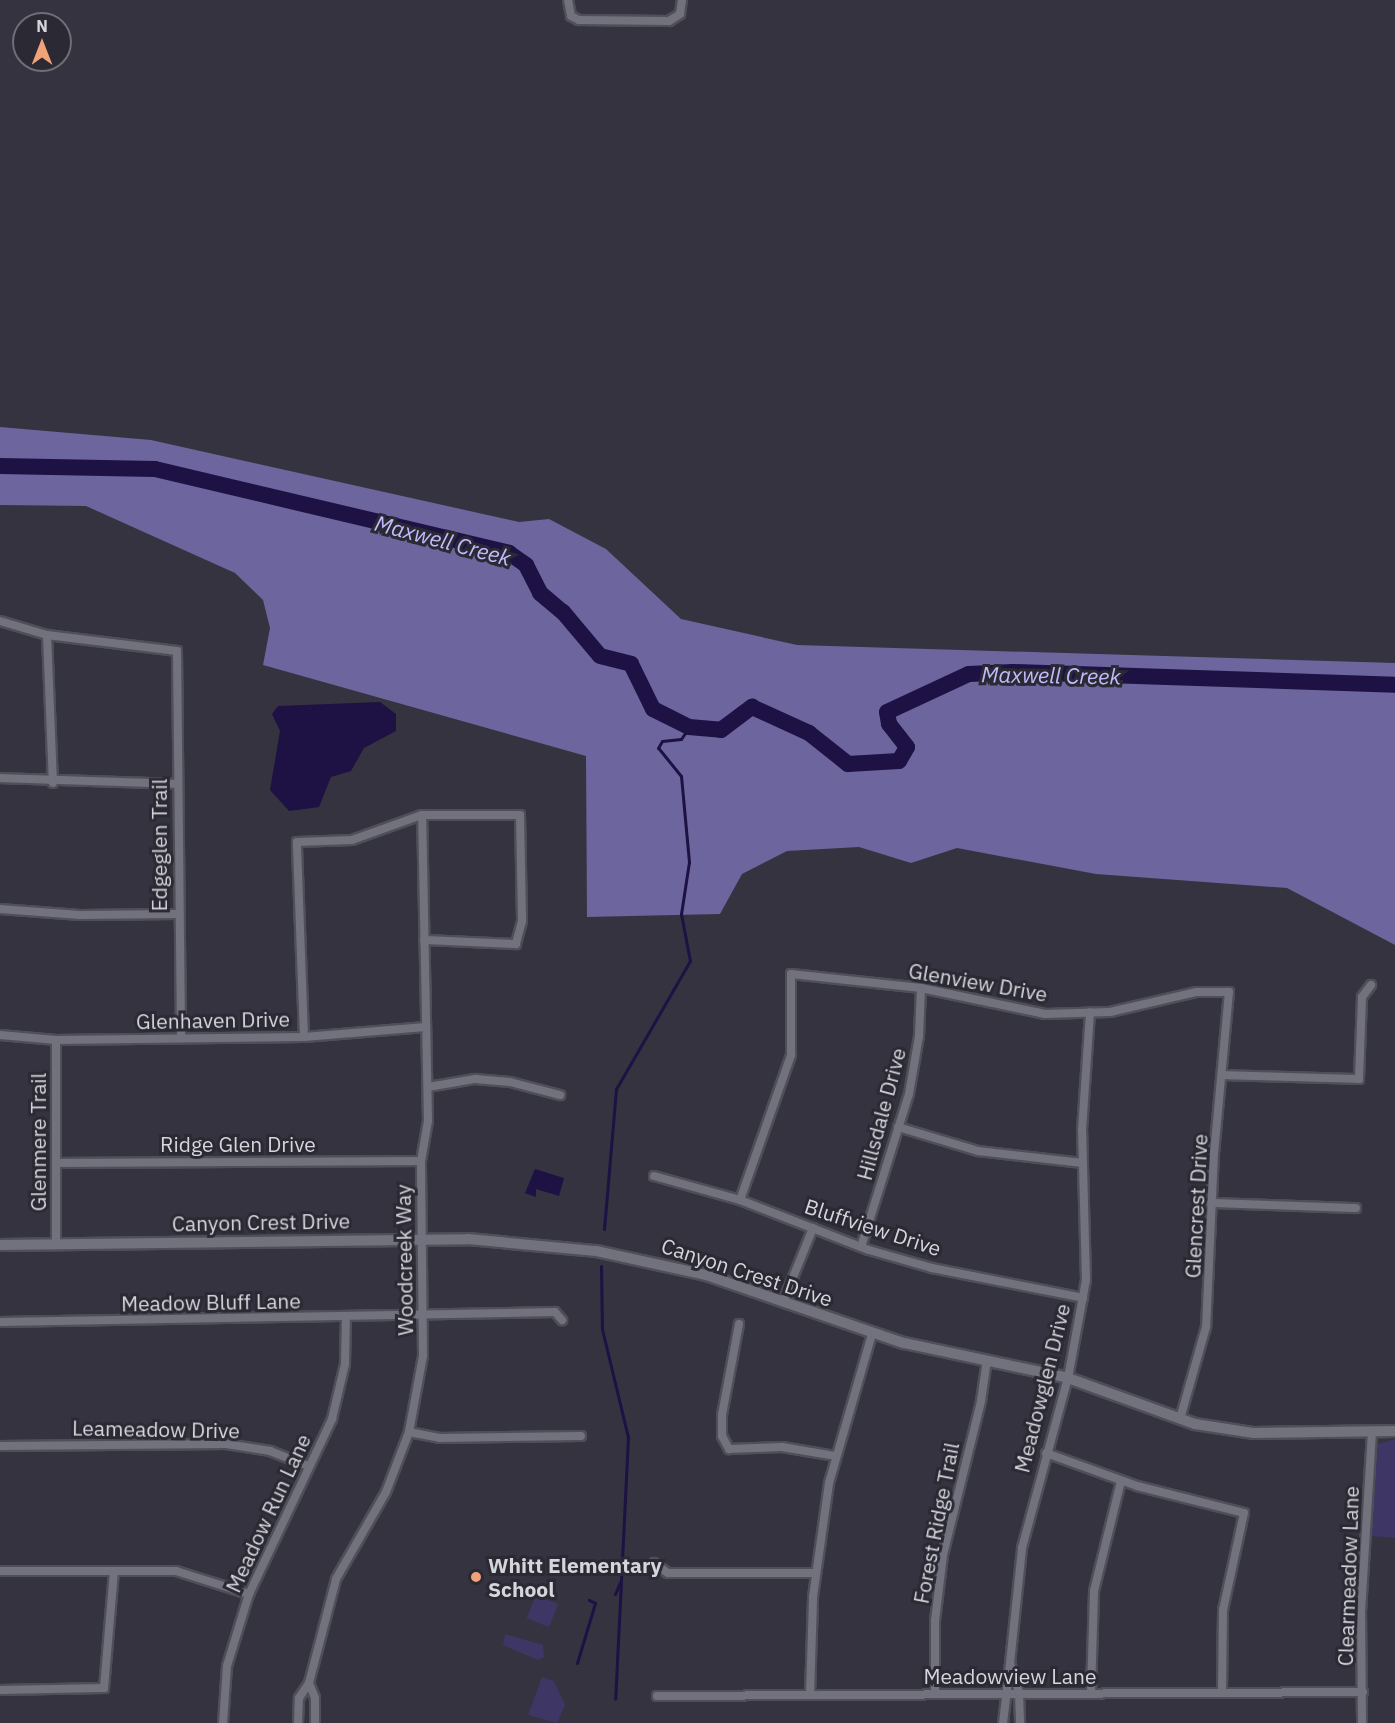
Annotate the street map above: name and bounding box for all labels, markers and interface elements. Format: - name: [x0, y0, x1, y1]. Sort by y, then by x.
- north arrow: [12, 12, 72, 72]
- text: N: [36, 16, 48, 36]
- water label: Maxwell Creek: [372, 509, 514, 571]
- water label: Maxwell Creek: [981, 661, 1121, 689]
- street label: Edgeglen Trail: [146, 779, 172, 911]
- street label: Glenview Drive: [907, 957, 1049, 1007]
- street label: Glenhaven Drive: [136, 1006, 290, 1034]
- street label: Hillsdale Drive: [851, 1045, 911, 1183]
- street label: Glenmere Trail: [25, 1073, 51, 1211]
- street label: Ridge Glen Drive: [160, 1131, 316, 1157]
- street label: Glencrest Drive: [1180, 1133, 1212, 1279]
- street label: Woodcreek Way: [390, 1184, 418, 1336]
- street label: Bluffview Drive: [802, 1193, 944, 1261]
- street label: Canyon Crest Drive: [172, 1208, 350, 1236]
- street label: Canyon Crest Drive: [658, 1232, 836, 1312]
- street label: Meadow Bluff Lane: [121, 1288, 301, 1316]
- street label: Meadowglen Drive: [1009, 1301, 1075, 1475]
- street label: Leameadow Drive: [72, 1415, 240, 1443]
- street label: Meadow Run Lane: [220, 1430, 316, 1596]
- street label: Forest Ridge Trail: [908, 1440, 964, 1606]
- street label: Clearmeadow Lane: [1332, 1485, 1364, 1667]
- place label: Whitt Elementary School: [488, 1552, 662, 1602]
- marker: Whitt Elementary School: [469, 1570, 483, 1584]
- street label: Meadowview Lane: [923, 1663, 1097, 1689]

